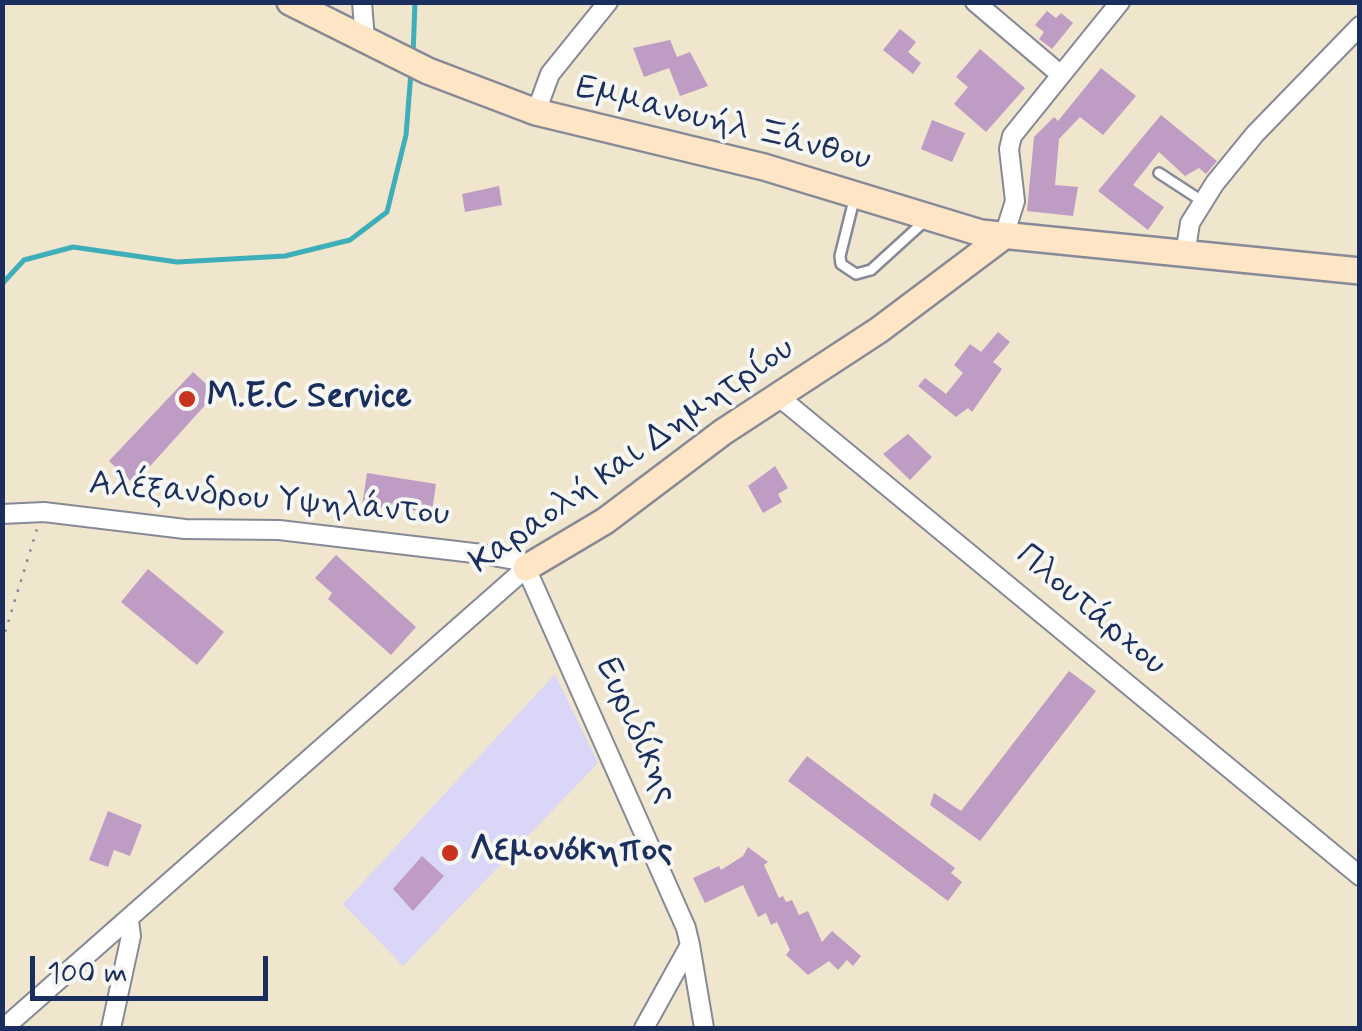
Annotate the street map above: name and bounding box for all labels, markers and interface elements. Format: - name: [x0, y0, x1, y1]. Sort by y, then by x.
- street label: Εμμανουήλ Ξάνθου: [571, 68, 875, 182]
- street label: Καραολή και Δημητρίου: [463, 329, 803, 585]
- place label: M.E.C Service: [207, 378, 412, 420]
- marker: M.E.C Service: [176, 388, 198, 410]
- street label: Αλέξανδρου Υψηλάντου: [87, 464, 451, 538]
- street label: Πλουτάρχου: [1006, 536, 1174, 686]
- street label: Ευριδίκης: [584, 652, 686, 810]
- place label: Λεμονόκηπος: [470, 832, 672, 874]
- marker: Λεμονόκηπος: [439, 842, 461, 864]
- scale bar: [35, 936, 272, 998]
- text: 100 m: [47, 954, 128, 993]

